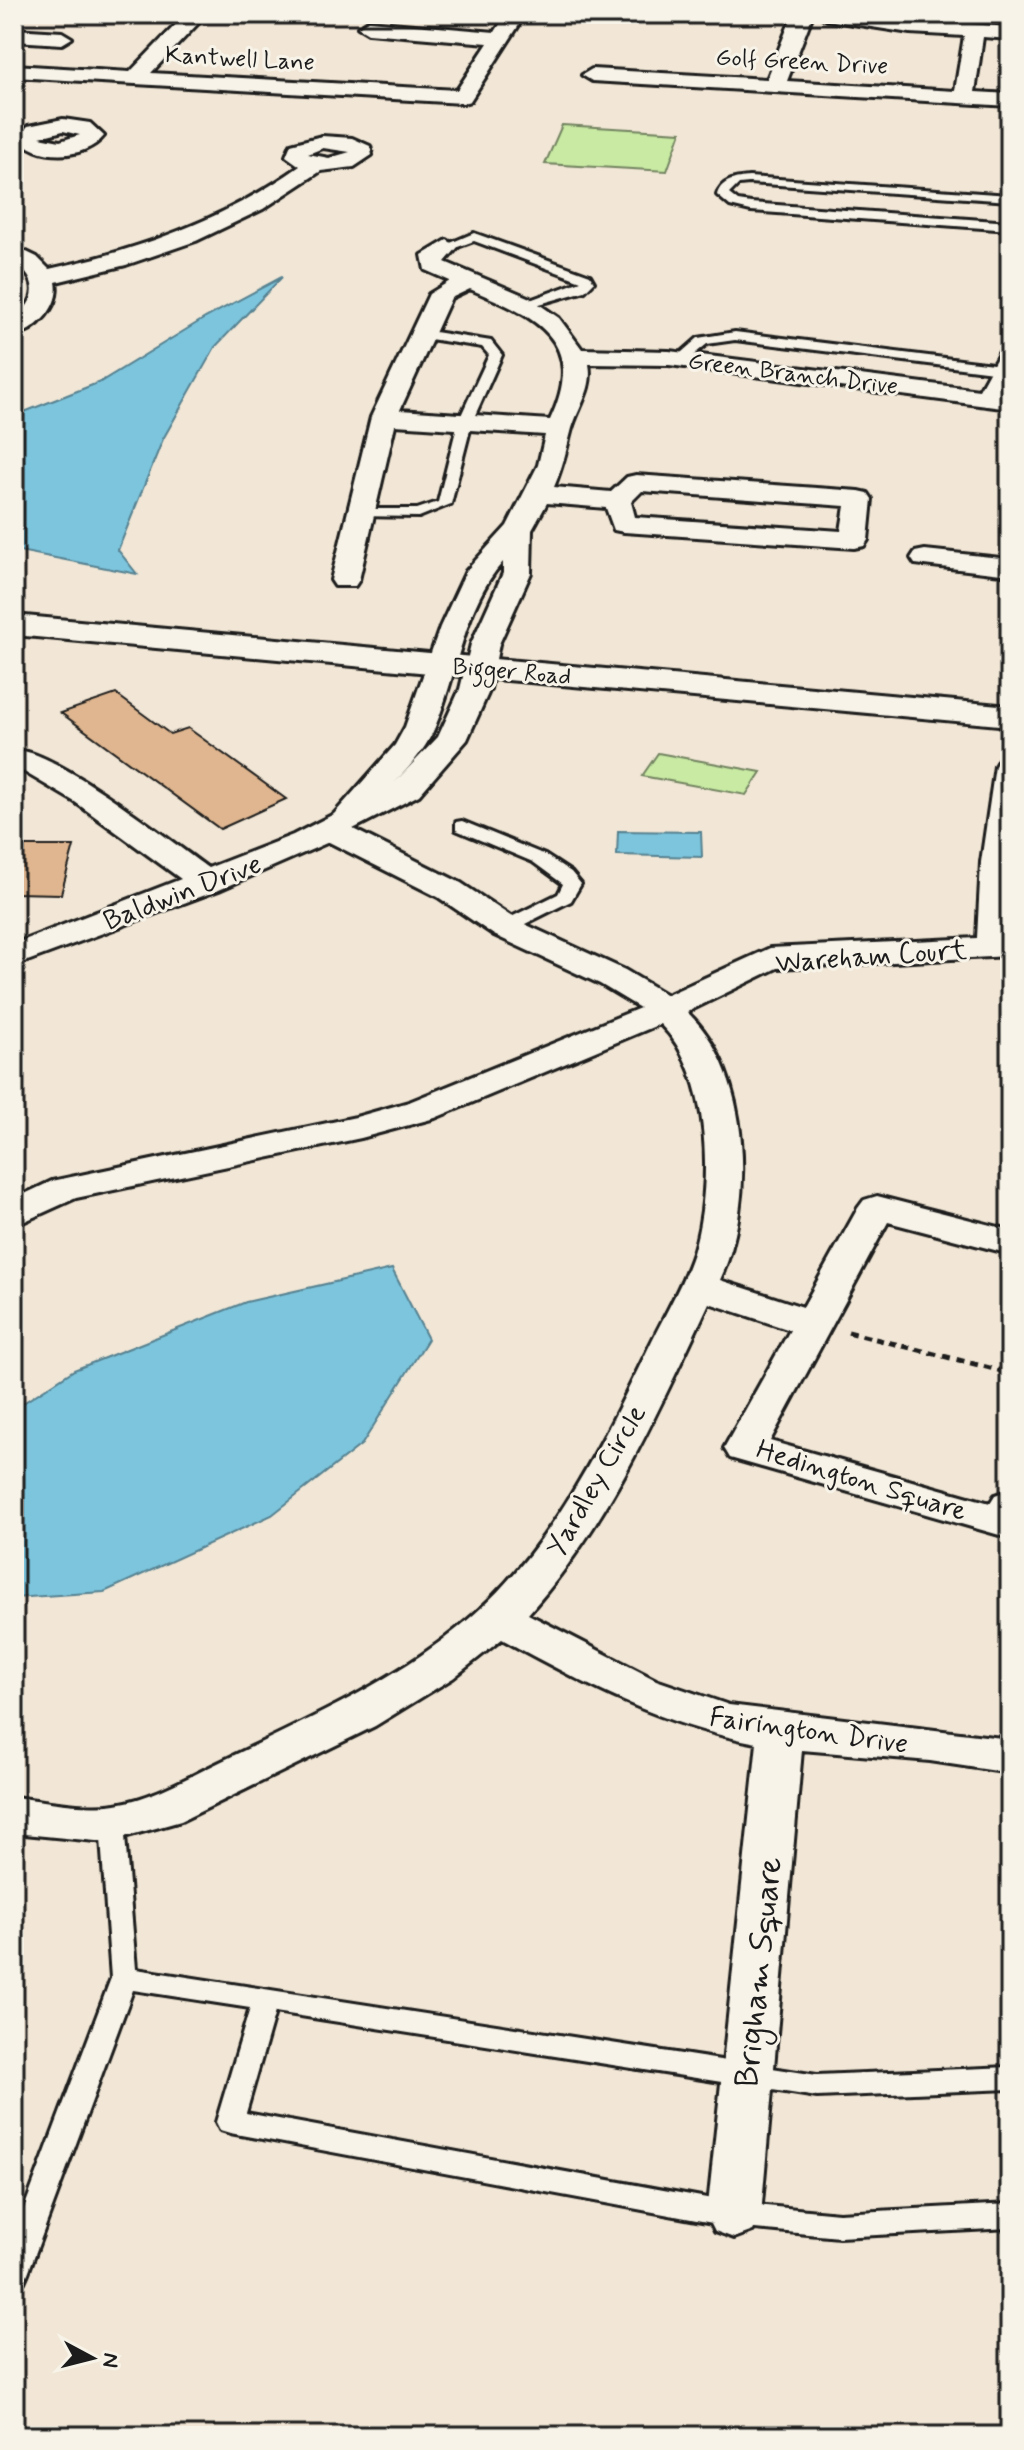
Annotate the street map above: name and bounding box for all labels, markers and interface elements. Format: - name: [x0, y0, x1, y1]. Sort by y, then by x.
- street label: Kantwell Lane: [164, 40, 316, 79]
- street label: Golf Green Drive: [715, 43, 889, 82]
- street label: Green Branch Drive: [686, 346, 900, 403]
- street label: Bigger Road: [451, 652, 572, 696]
- street label: Baldwin Drive: [98, 846, 267, 940]
- street label: Wareham Court: [774, 932, 969, 983]
- street label: Yardley Circle: [539, 1399, 656, 1564]
- street label: Hedington Square: [752, 1432, 971, 1531]
- street label: Fairington Drive: [707, 1699, 910, 1764]
- street label: Brigham Square: [725, 1855, 796, 2090]
- north arrow: [52, 2318, 132, 2398]
- text: N: [95, 2351, 125, 2369]

